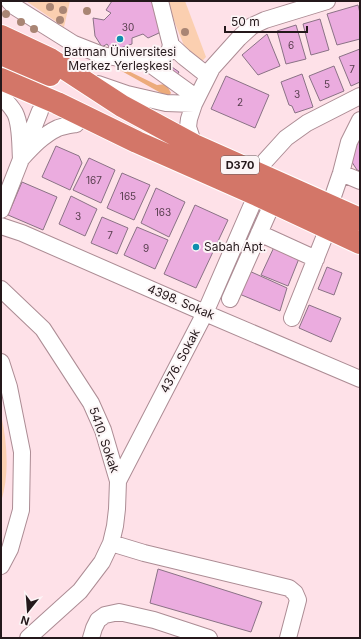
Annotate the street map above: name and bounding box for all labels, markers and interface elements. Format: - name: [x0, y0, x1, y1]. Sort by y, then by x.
- scale bar: [225, 8, 307, 34]
- text: 50 m: [231, 14, 260, 29]
- house number: 30: [122, 21, 134, 33]
- marker: Batman Üniversitesi Merkez Yerleşkesi: [115, 34, 125, 44]
- house number: 6: [288, 39, 294, 51]
- place label: Batman Üniversitesi Merkez Yerleşkesi: [64, 44, 176, 73]
- house number: 7: [349, 63, 355, 75]
- house number: 5: [324, 78, 330, 90]
- house number: 3: [294, 88, 300, 100]
- house number: 2: [237, 96, 243, 108]
- road number: D370: [221, 156, 259, 174]
- house number: 167: [86, 174, 102, 186]
- house number: 165: [120, 190, 136, 202]
- house number: 163: [155, 206, 171, 218]
- house number: 3: [75, 210, 81, 222]
- house number: 7: [107, 229, 113, 241]
- place label: Sabah Apt.: [204, 239, 266, 254]
- house number: 9: [143, 242, 149, 254]
- marker: Sabah Apt.: [191, 242, 201, 252]
- street label: 4398. Sokak: [145, 281, 217, 323]
- street label: 4376. Sokak: [156, 326, 203, 395]
- street label: 5410. Sokak: [86, 405, 123, 475]
- north arrow: [8, 591, 48, 631]
- text: N: [19, 613, 31, 628]

